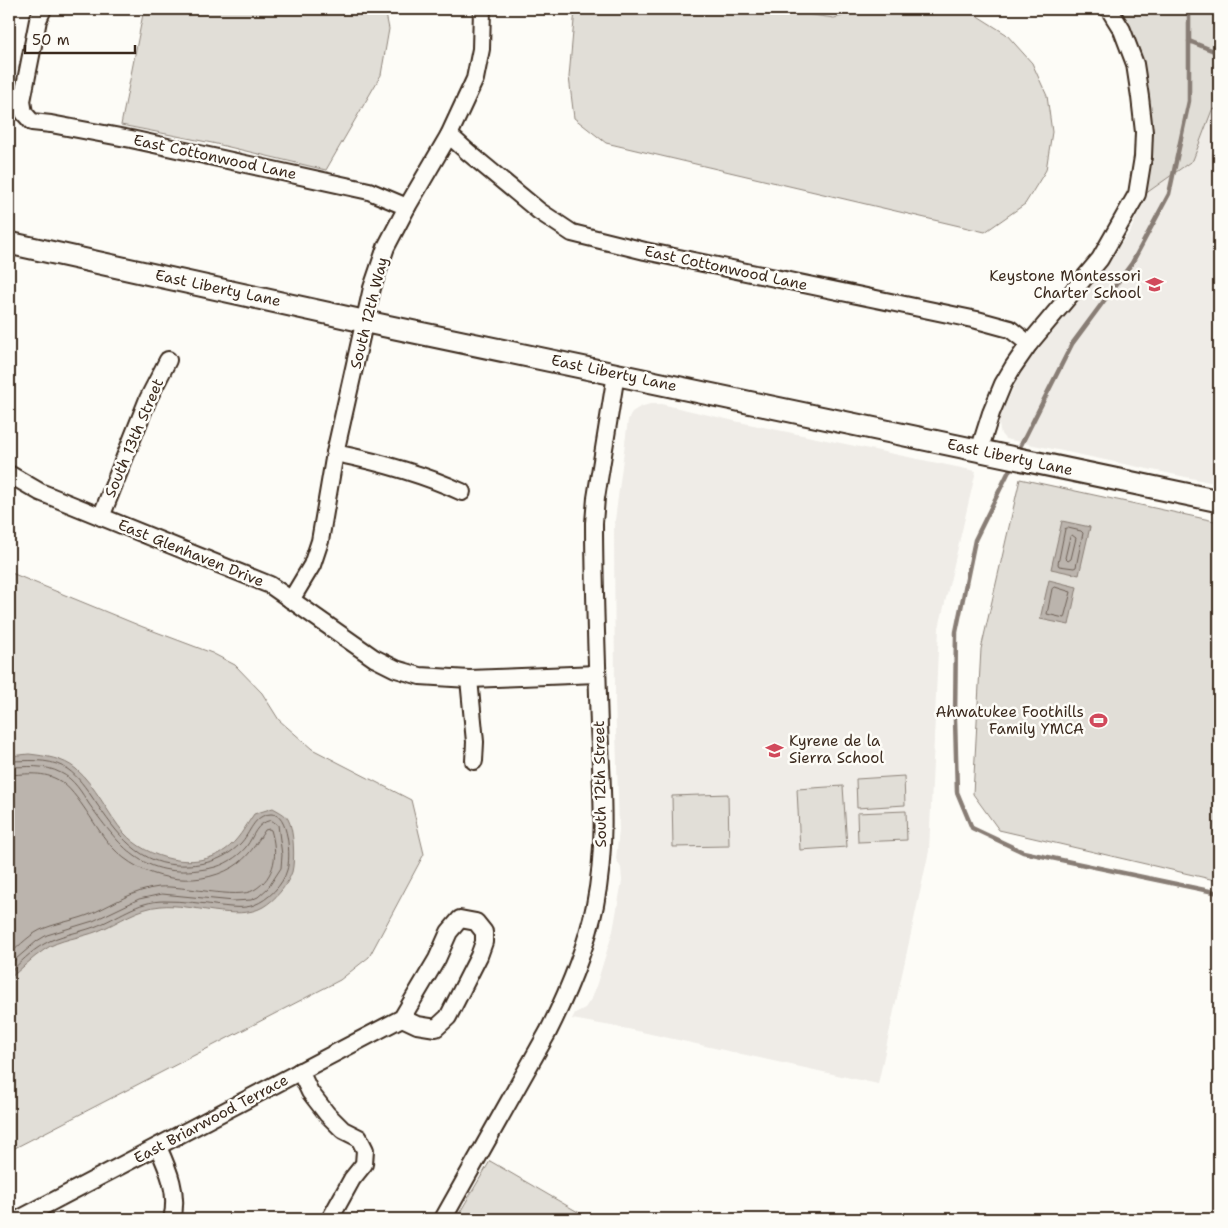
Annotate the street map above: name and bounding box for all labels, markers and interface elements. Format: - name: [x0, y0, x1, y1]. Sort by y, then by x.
- scale bar: [25, 22, 135, 54]
- text: 50 m: [32, 30, 70, 50]
- street label: East Cottonwood Lane: [132, 130, 298, 184]
- street label: East Cottonwood Lane: [643, 241, 809, 295]
- street label: South 12th Way: [345, 255, 393, 371]
- street label: East Liberty Lane: [153, 265, 283, 311]
- place label: Keystone Montessori Charter School: [989, 266, 1141, 303]
- school or university icon: Keystone Montessori Charter School: [1145, 275, 1165, 295]
- street label: East Liberty Lane: [549, 350, 679, 396]
- street label: South 13th Street: [100, 375, 168, 501]
- street label: East Liberty Lane: [945, 434, 1075, 480]
- street label: East Glenhaven Drive: [115, 515, 267, 591]
- place label: Ahwatukee Foothills Family YMCA: [935, 702, 1084, 739]
- sports icon: Ahwatukee Foothills Family YMCA: [1088, 711, 1108, 731]
- street label: South 12th Street: [589, 720, 611, 848]
- place label: Kyrene de la Sierra School: [789, 731, 884, 768]
- school or university icon: Kyrene de la Sierra School: [765, 740, 785, 760]
- street label: East Briarwood Terrace: [130, 1070, 292, 1168]

